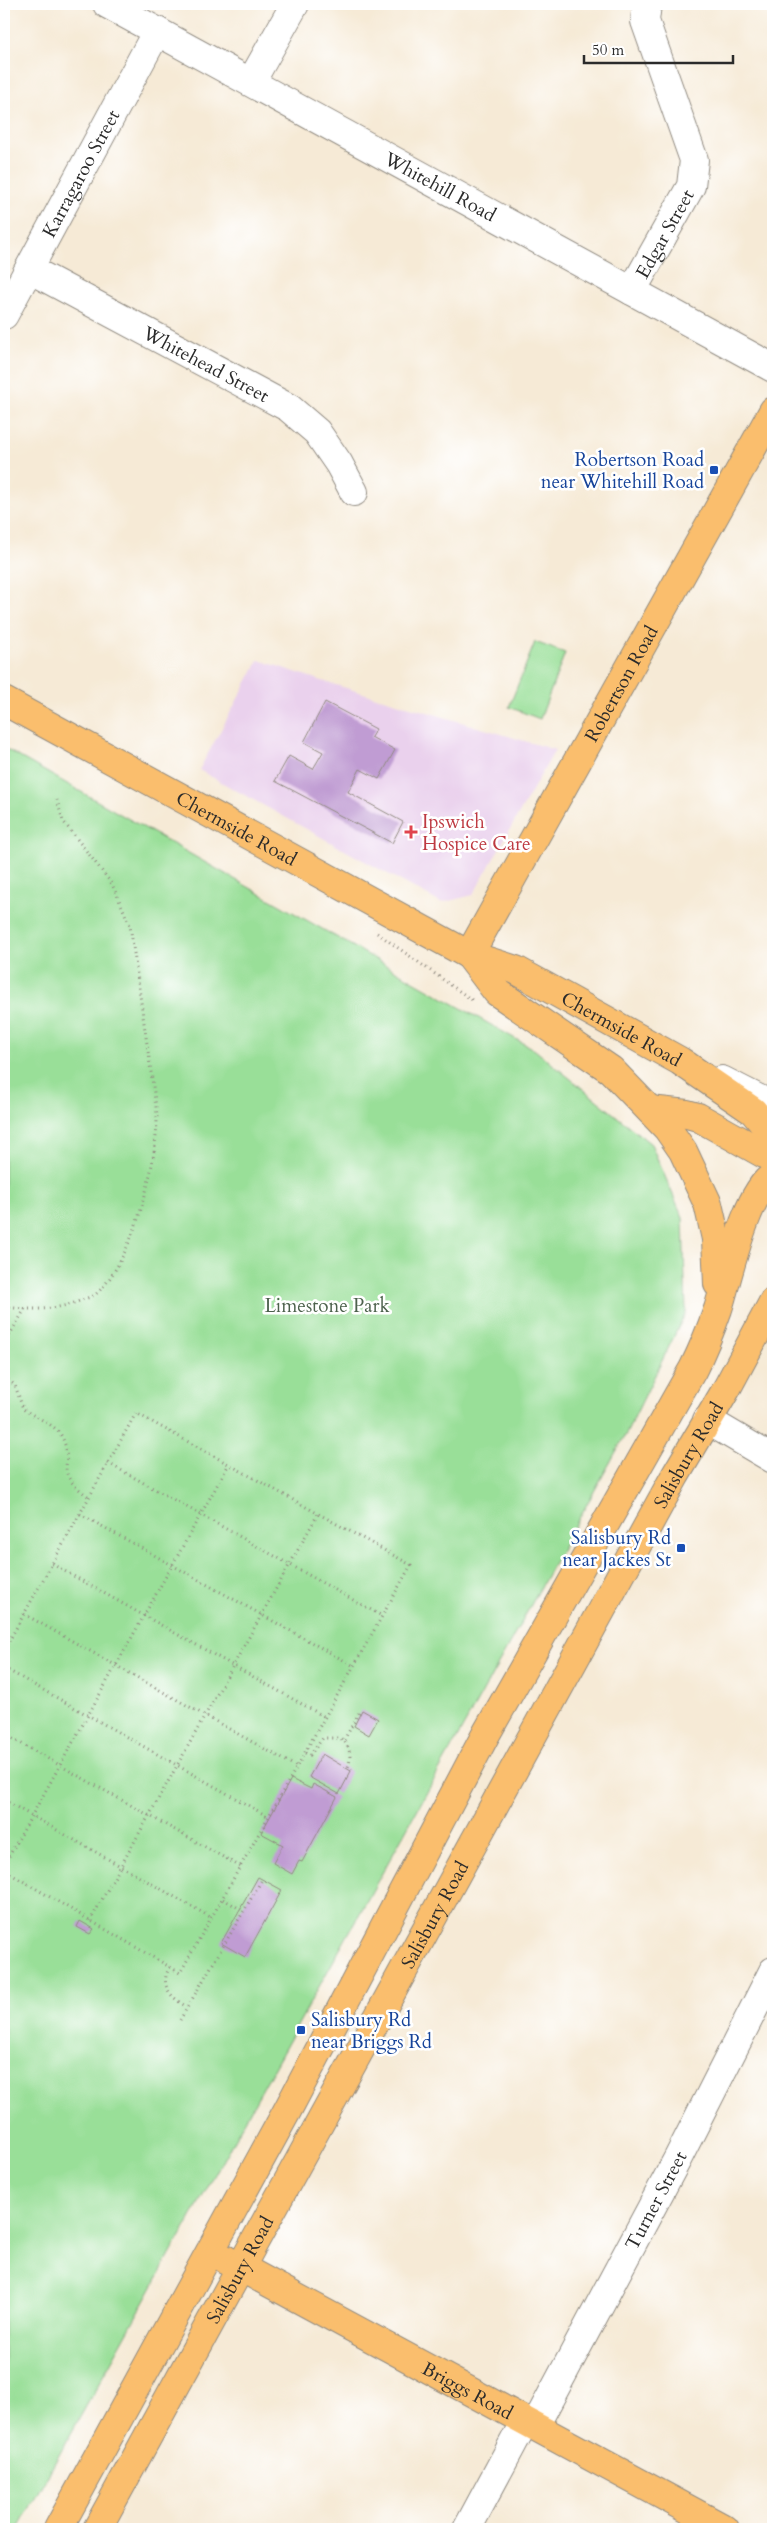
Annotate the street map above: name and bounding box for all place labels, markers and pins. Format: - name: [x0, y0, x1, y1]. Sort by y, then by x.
- place label: Robertson Road near Whitehill Road: [541, 447, 704, 495]
- marker: Robertson Road near Whitehill Road: [708, 464, 720, 476]
- place label: Ipswich Hospice Care: [422, 809, 531, 857]
- marker: Ipswich Hospice Care: [404, 825, 418, 839]
- place label: Salisbury Rd near Jackes St: [562, 1525, 671, 1573]
- marker: Salisbury Rd near Jackes St: [675, 1542, 687, 1554]
- place label: Salisbury Rd near Briggs Rd: [311, 2007, 432, 2055]
- marker: Salisbury Rd near Briggs Rd: [295, 2024, 307, 2036]

